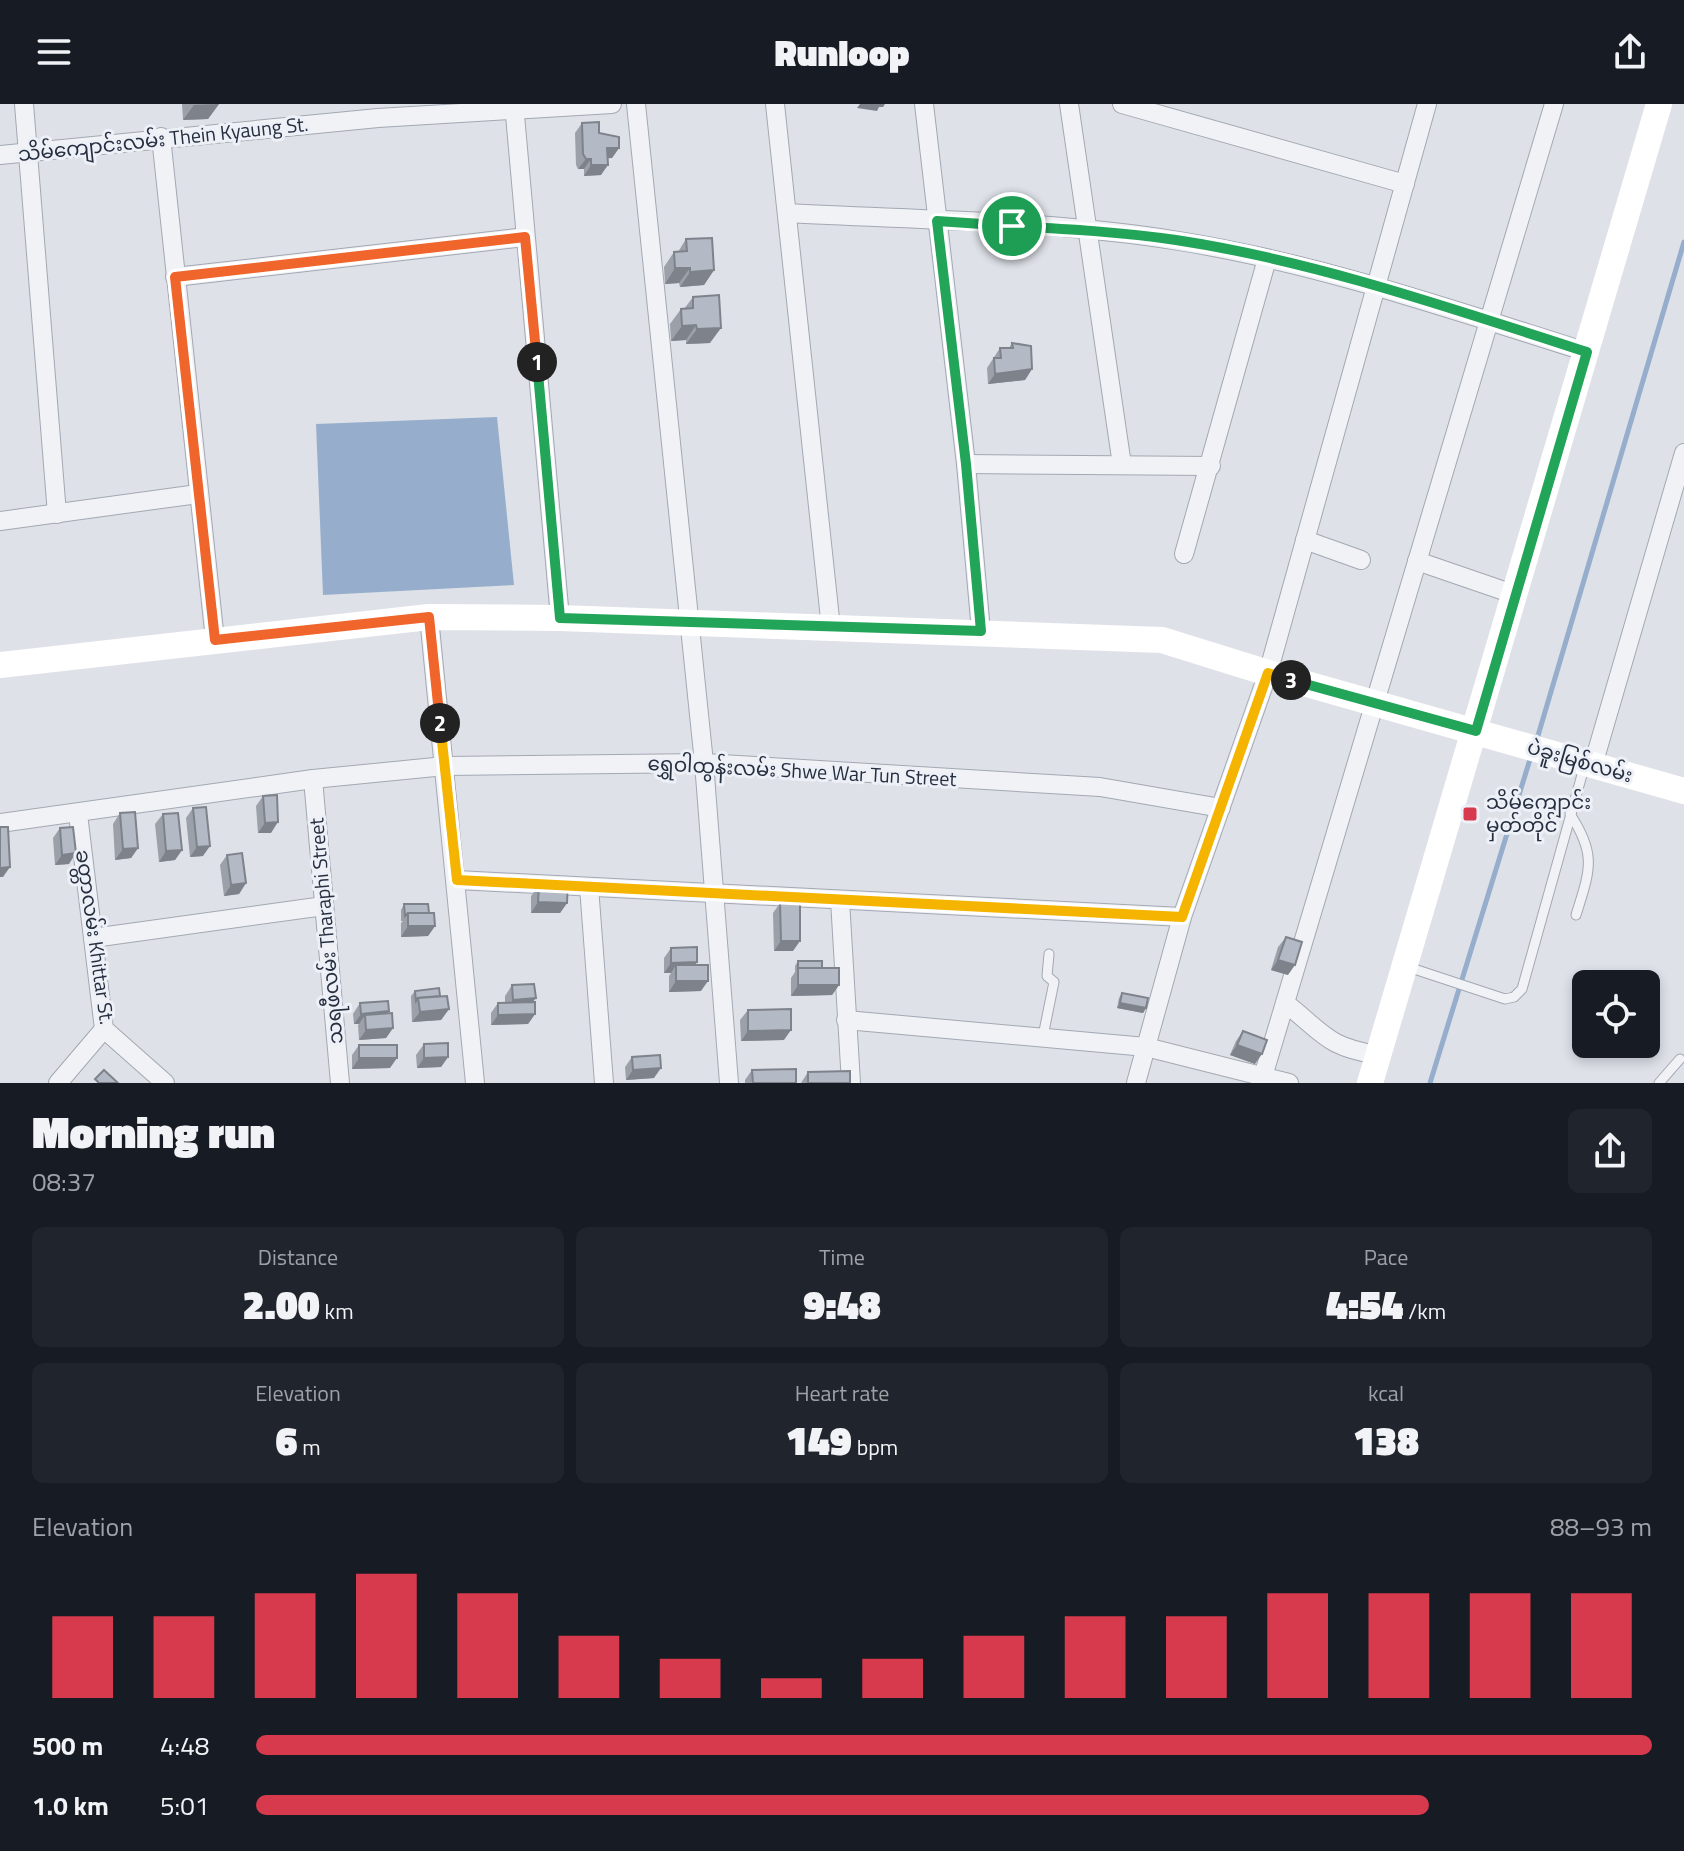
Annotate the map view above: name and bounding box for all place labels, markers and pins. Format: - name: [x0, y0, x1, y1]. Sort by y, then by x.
- pin: [978, 192, 1046, 260]
- pin: 1: [517, 342, 557, 382]
- pin: 3: [1271, 660, 1311, 700]
- pin: 2: [420, 703, 460, 743]
- place label: သိမ်ကျောင်း မှတ်တိုင်: [1486, 786, 1591, 842]
- marker: သိမ်ကျောင်း မှတ်တိုင်: [1461, 805, 1479, 823]

